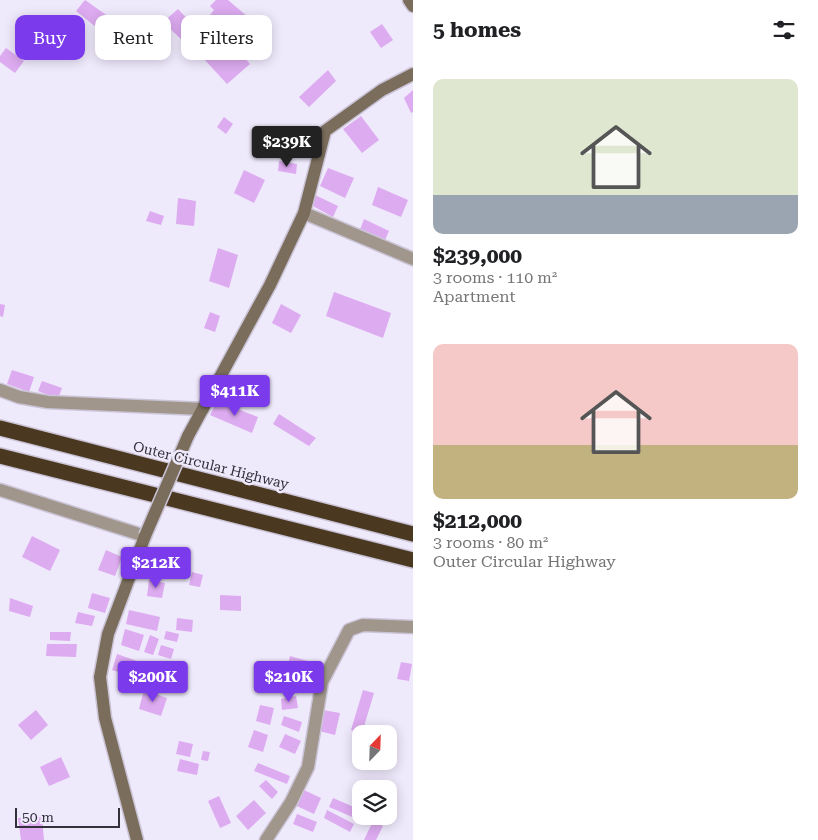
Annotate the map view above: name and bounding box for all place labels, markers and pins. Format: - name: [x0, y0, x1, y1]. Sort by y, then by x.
- pin: $239K: [252, 126, 322, 168]
- pin: $411K: [200, 374, 270, 417]
- pin: $212K: [121, 546, 191, 589]
- pin: $200K: [118, 660, 188, 703]
- pin: $210K: [254, 660, 324, 703]

